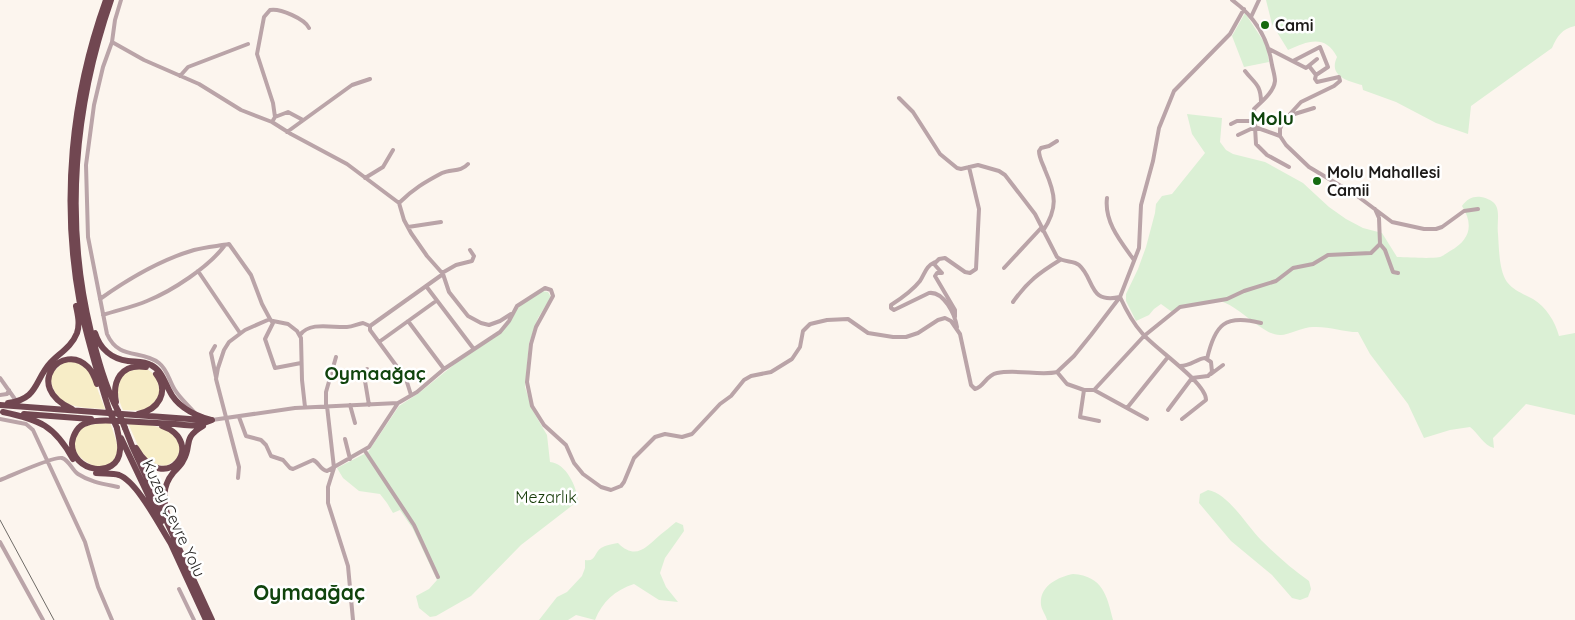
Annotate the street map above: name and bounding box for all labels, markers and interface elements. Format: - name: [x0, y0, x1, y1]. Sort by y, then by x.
- place label: Cami: [1275, 15, 1314, 35]
- marker: Cami: [1259, 19, 1271, 31]
- district label: Molu: [1250, 106, 1294, 130]
- place label: Molu Mahallesi Camii: [1327, 162, 1440, 200]
- marker: Molu Mahallesi Camii: [1311, 175, 1323, 187]
- district label: Oymaağaç: [324, 361, 426, 385]
- street label: Kuzey Çevre Yolu: [138, 456, 210, 580]
- park label: Mezarlık: [515, 487, 577, 507]
- district label: Oymaağaç: [253, 579, 365, 605]

